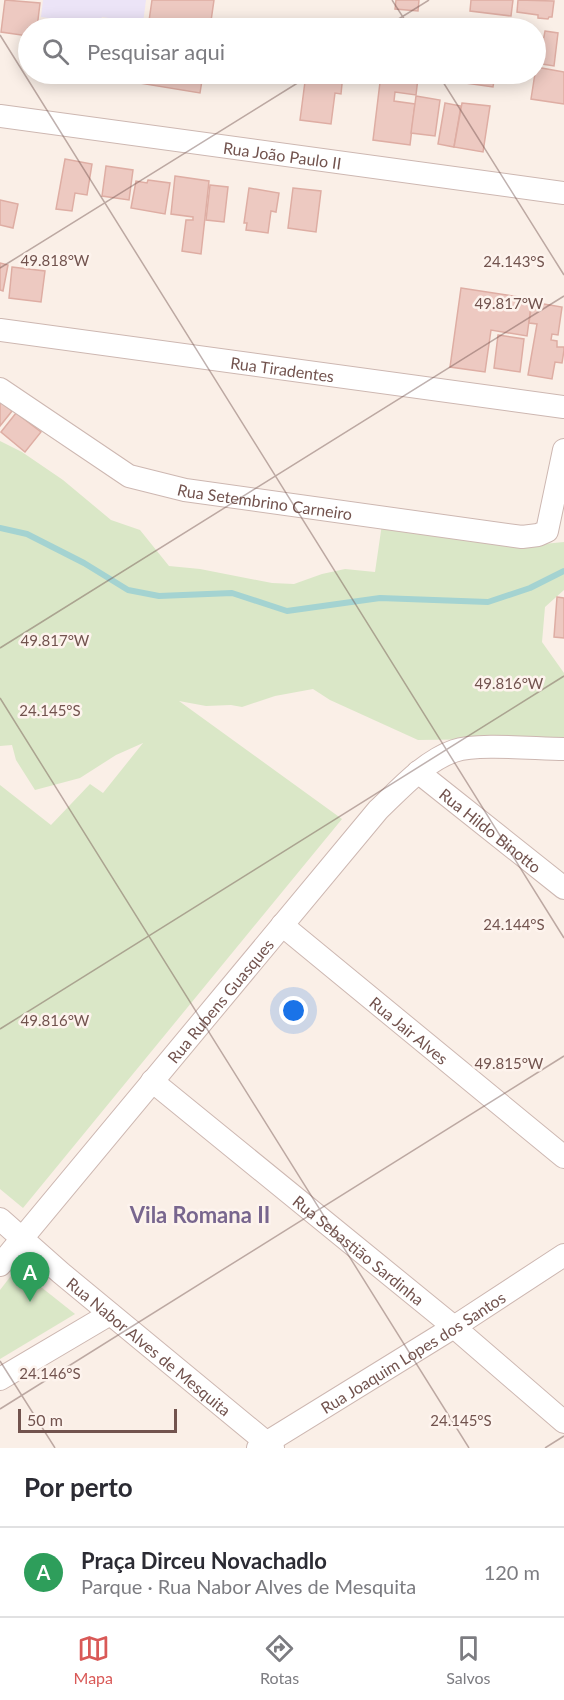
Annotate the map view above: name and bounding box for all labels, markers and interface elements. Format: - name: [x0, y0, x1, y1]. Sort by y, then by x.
- search box: [18, 18, 546, 84]
- icon: search: [39, 35, 72, 68]
- text: Pesquisar aqui: [87, 38, 225, 65]
- street label: Rua João Paulo II: [222, 137, 343, 172]
- text: 49.818°W: [21, 251, 90, 269]
- text: 24.143°S: [483, 252, 545, 270]
- text: 49.817°W: [475, 294, 544, 312]
- street label: Rua Tiradentes: [229, 352, 335, 385]
- street label: Rua Setembrino Carneiro: [176, 479, 353, 523]
- text: 49.817°W: [21, 631, 90, 649]
- text: 49.816°W: [475, 674, 544, 692]
- text: 24.145°S: [19, 701, 81, 719]
- street label: Rua Hildo Binotto: [436, 784, 545, 876]
- text: 24.144°S: [483, 915, 545, 933]
- street label: Rua Rubens Guasques: [163, 935, 277, 1066]
- street label: Rua Jair Alves: [366, 992, 452, 1068]
- your location: [279, 996, 308, 1025]
- text: 49.816°W: [21, 1011, 90, 1029]
- text: 49.815°W: [475, 1054, 544, 1072]
- street label: Rua Sebastião Sardinha: [290, 1191, 428, 1309]
- district label: Vila Romana II: [129, 1201, 270, 1228]
- pin: A: [10, 1252, 50, 1302]
- street label: Rua Nabor Alves de Mesquita: [64, 1273, 235, 1419]
- street label: Rua Joaquim Lopes dos Santos: [317, 1287, 508, 1417]
- text: 24.146°S: [19, 1364, 81, 1382]
- scale bar: [18, 1406, 177, 1434]
- text: 50 m: [27, 1410, 63, 1429]
- text: 24.145°S: [430, 1411, 492, 1429]
- text: Por perto: [24, 1471, 133, 1503]
- text: Praça Dirceu Novachadlo: [81, 1547, 327, 1574]
- text: A: [37, 1560, 50, 1584]
- text: 120 m: [484, 1560, 540, 1584]
- text: Parque · Rua Nabor Alves de Mesquita: [81, 1574, 416, 1598]
- tab: Mapa: [74, 1632, 113, 1687]
- tab: Rotas: [260, 1632, 299, 1687]
- tab: Salvos: [446, 1632, 490, 1687]

